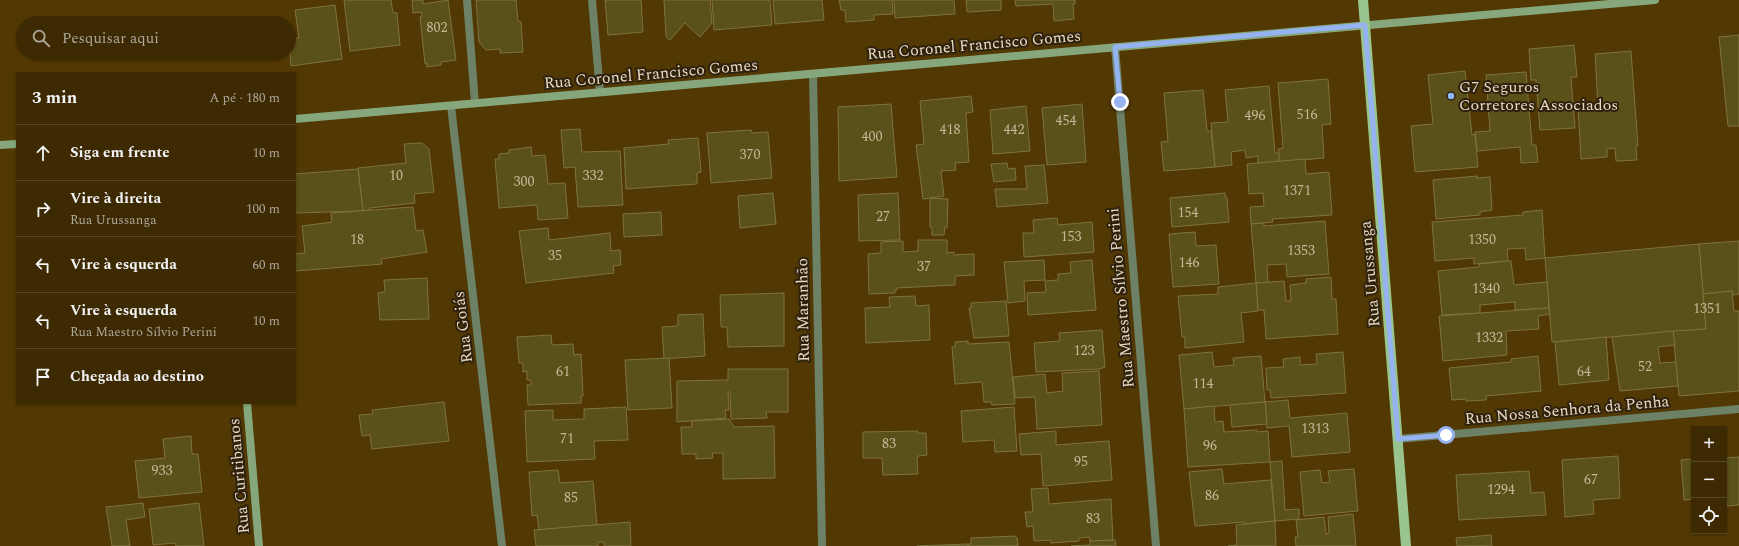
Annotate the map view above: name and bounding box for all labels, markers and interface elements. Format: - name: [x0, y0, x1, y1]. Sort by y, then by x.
- search box: [16, 16, 296, 60]
- house number: 802: [427, 17, 448, 38]
- street label: Rua Coronel Francisco Gomes: [866, 24, 1082, 66]
- icon: search: [30, 27, 52, 49]
- text: Pesquisar aqui: [62, 27, 159, 50]
- street label: Rua Coronel Francisco Gomes: [543, 53, 759, 95]
- place label: G7 Seguros Corretores Associados: [1459, 75, 1618, 117]
- text: 3 min: [32, 85, 77, 111]
- text: A pé · 180 m: [210, 88, 280, 108]
- marker: G7 Seguros Corretores Associados: [1446, 91, 1456, 101]
- route end: [1111, 93, 1129, 111]
- house number: 516: [1297, 104, 1318, 125]
- house number: 496: [1245, 105, 1266, 126]
- house number: 454: [1056, 110, 1077, 131]
- house number: 418: [940, 119, 961, 140]
- house number: 442: [1004, 119, 1025, 140]
- house number: 400: [862, 126, 883, 147]
- text: Siga em frente: [70, 141, 170, 164]
- icon: ahead: [32, 142, 54, 164]
- text: 10 m: [253, 143, 280, 163]
- house number: 370: [740, 144, 761, 165]
- house number: 10: [389, 165, 403, 186]
- house number: 332: [583, 165, 604, 186]
- house number: 300: [514, 171, 535, 192]
- house number: 1371: [1283, 180, 1311, 201]
- text: Vire à direita: [70, 187, 161, 210]
- icon: right: [32, 198, 54, 220]
- text: 100 m: [246, 199, 280, 219]
- house number: 154: [1178, 202, 1199, 223]
- house number: 27: [876, 206, 890, 227]
- street label: Rua Maestro Sílvio Perini: [1101, 207, 1141, 389]
- text: Rua Urussanga: [70, 210, 157, 230]
- street label: Rua Urussanga: [1353, 220, 1387, 328]
- house number: 153: [1061, 226, 1082, 247]
- house number: 18: [350, 229, 364, 250]
- house number: 1350: [1468, 229, 1496, 250]
- house number: 1353: [1287, 240, 1315, 261]
- house number: 35: [548, 245, 562, 266]
- house number: 146: [1179, 252, 1200, 273]
- text: Vire à esquerda: [70, 253, 177, 276]
- icon: left: [32, 254, 54, 276]
- text: 60 m: [253, 255, 280, 275]
- house number: 37: [917, 256, 931, 277]
- street label: Rua Maranhão: [790, 258, 816, 362]
- house number: 1340: [1472, 278, 1500, 299]
- street label: Rua Goiás: [447, 290, 479, 364]
- house number: 1351: [1693, 298, 1721, 319]
- text: Vire à esquerda: [70, 299, 177, 322]
- icon: left: [32, 310, 54, 332]
- text: 10 m: [253, 311, 280, 331]
- text: Rua Maestro Sílvio Perini: [70, 322, 217, 342]
- house number: 1332: [1475, 327, 1503, 348]
- house number: 123: [1074, 340, 1095, 361]
- house number: 52: [1638, 356, 1652, 377]
- house number: 61: [556, 361, 570, 382]
- house number: 64: [1577, 361, 1591, 382]
- text: Chegada ao destino: [70, 365, 204, 388]
- icon: arrive: [32, 366, 54, 388]
- house number: 114: [1193, 373, 1214, 394]
- street label: Rua Nossa Senhora da Penha: [1464, 389, 1670, 431]
- street label: Rua Curitibanos: [222, 417, 256, 535]
- house number: 1313: [1301, 418, 1329, 439]
- route start: [1437, 426, 1455, 444]
- map controls: [1691, 426, 1727, 534]
- button: +: [1691, 426, 1727, 462]
- house number: 71: [560, 428, 574, 449]
- house number: 83: [882, 433, 896, 454]
- house number: 96: [1203, 435, 1217, 456]
- house number: 95: [1074, 451, 1088, 472]
- house number: 933: [152, 460, 173, 481]
- button: −: [1691, 462, 1727, 498]
- house number: 67: [1584, 469, 1598, 490]
- house number: 1294: [1487, 479, 1515, 500]
- house number: 86: [1205, 485, 1219, 506]
- house number: 85: [564, 487, 578, 508]
- button: locate: [1691, 498, 1727, 534]
- house number: 83: [1086, 508, 1100, 529]

